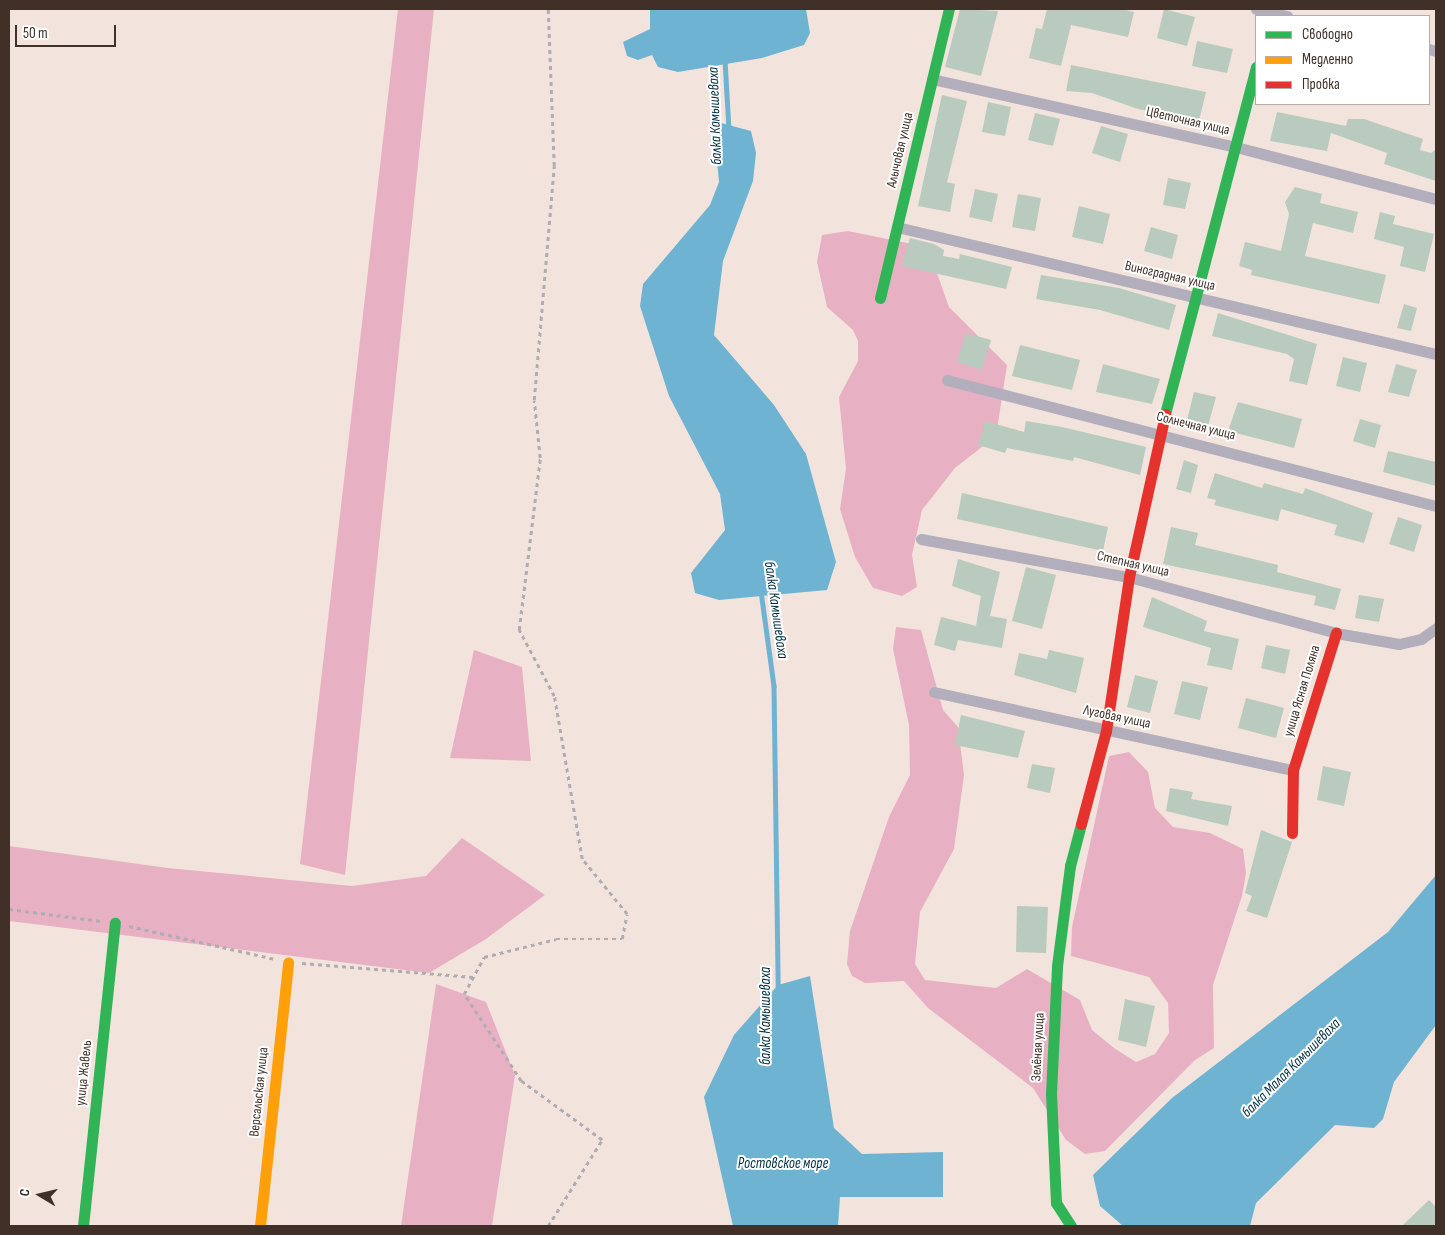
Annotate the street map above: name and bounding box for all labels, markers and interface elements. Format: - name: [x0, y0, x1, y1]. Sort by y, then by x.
- scale bar: [18, 15, 119, 47]
- legend: [1255, 15, 1430, 105]
- text: 50 m: [23, 24, 48, 43]
- text: Свободно: [1302, 25, 1353, 44]
- text: Медленно: [1302, 50, 1353, 69]
- water label: балка Камышеваха: [704, 67, 726, 165]
- text: Пробка: [1302, 75, 1340, 94]
- street label: Цветочная улица: [1145, 103, 1231, 139]
- street label: Алычовая улица: [883, 111, 917, 189]
- street label: Виноградная улица: [1123, 257, 1217, 295]
- street label: Солнечная улица: [1155, 408, 1237, 444]
- street label: Степная улица: [1095, 548, 1171, 580]
- water label: балка Камышеваха: [760, 560, 792, 660]
- street label: улица Ясная Поляна: [1280, 643, 1324, 739]
- street label: Луговая улица: [1082, 702, 1152, 732]
- water label: балка Камышеваха: [757, 967, 775, 1065]
- street label: Зелёная улица: [1028, 1012, 1048, 1082]
- water label: балка Малая Камышеваха: [1238, 1015, 1344, 1121]
- street label: улица Жавель: [72, 1039, 96, 1107]
- street label: Версальская улица: [246, 1046, 272, 1138]
- water label: Ростовское море: [738, 1155, 828, 1173]
- north arrow: [15, 1170, 65, 1220]
- text: С: [16, 1188, 34, 1197]

